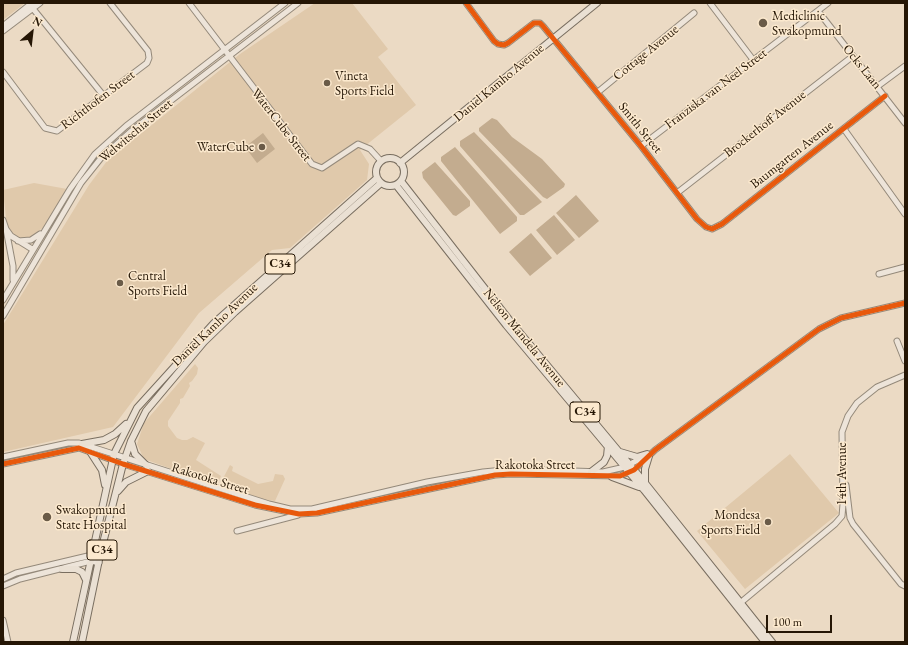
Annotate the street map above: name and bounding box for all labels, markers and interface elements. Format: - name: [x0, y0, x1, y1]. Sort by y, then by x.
- place label: Mediclinic Swakopmund: [772, 8, 842, 39]
- north arrow: [12, 12, 52, 52]
- text: N: [30, 13, 45, 30]
- marker: Mediclinic Swakopmund: [757, 17, 769, 29]
- street label: Cottage Avenue: [610, 22, 682, 84]
- street label: Daniel Kamho Avenue: [451, 41, 547, 125]
- street label: Ocks Laan: [839, 42, 885, 92]
- street label: Franziska van Neel Street: [662, 45, 770, 133]
- street label: Richthofen Street: [58, 67, 138, 133]
- place label: Vineta Sports Field: [335, 68, 394, 99]
- marker: Vineta Sports Field: [322, 78, 332, 88]
- street label: WaterCube Street: [248, 85, 314, 165]
- street label: Brockerhoff Avenue: [721, 87, 809, 161]
- street label: Welwitschia Street: [96, 96, 176, 166]
- street label: Smith Street: [615, 99, 665, 157]
- street label: Baumgarten Avenue: [747, 118, 837, 192]
- place label: WaterCube: [197, 139, 254, 155]
- marker: WaterCube: [257, 142, 267, 152]
- road number: C34: [265, 254, 295, 274]
- place label: Central Sports Field: [128, 268, 187, 299]
- marker: Central Sports Field: [115, 278, 125, 288]
- street label: Daniel Kamho Avenue: [169, 280, 261, 370]
- street label: Nelson Mandela Avenue: [480, 286, 568, 390]
- road number: C34: [570, 402, 600, 422]
- street label: 14th Avenue: [834, 442, 850, 506]
- street label: Rakotoka Street: [495, 457, 575, 473]
- street label: Rakotoka Street: [170, 460, 250, 498]
- place label: Swakopmund State Hospital: [56, 502, 127, 533]
- place label: Mondesa Sports Field: [701, 507, 760, 538]
- marker: Swakopmund State Hospital: [41, 511, 53, 523]
- marker: Mondesa Sports Field: [763, 517, 773, 527]
- road number: C34: [87, 540, 117, 560]
- scale bar: [768, 607, 834, 633]
- text: 100 m: [773, 614, 802, 630]

